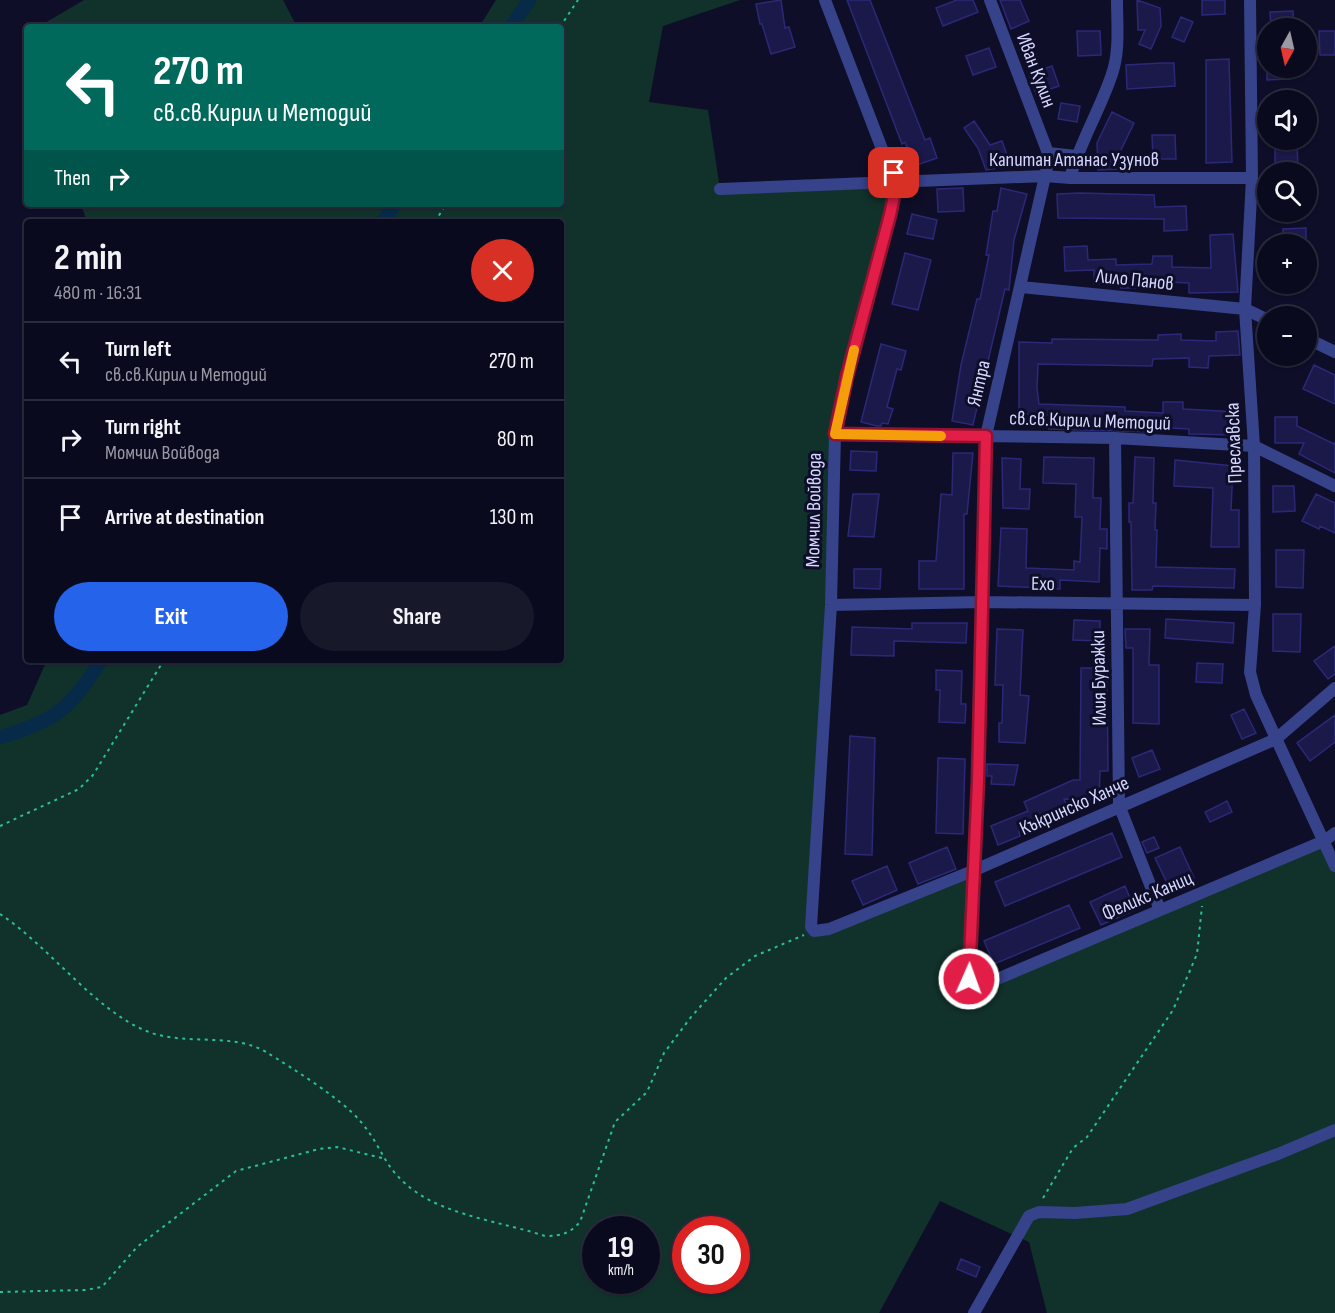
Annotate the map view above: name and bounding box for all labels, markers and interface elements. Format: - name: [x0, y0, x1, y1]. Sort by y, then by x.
- north arrow: [1257, 18, 1317, 78]
- map controls: [1257, 18, 1317, 366]
- street label: Иван Кулин: [1011, 30, 1061, 111]
- text: 270 m: [153, 46, 244, 97]
- icon: left: [54, 48, 132, 126]
- button: sound: [1257, 90, 1317, 150]
- text: св.св.Кирил и Методий: [153, 97, 371, 129]
- pin: [868, 147, 919, 198]
- street label: Капитан Атанас Узунов: [989, 148, 1159, 172]
- icon: arrive: [877, 156, 910, 189]
- icon: right: [102, 162, 135, 195]
- button: search: [1257, 162, 1317, 222]
- text: Then: [54, 165, 90, 192]
- button: +: [1257, 234, 1317, 294]
- text: 2 min: [54, 237, 123, 280]
- button: close: [471, 239, 534, 302]
- street label: Лило Панов: [1094, 264, 1175, 296]
- text: 480 m · 16:31: [54, 281, 141, 305]
- button: −: [1257, 306, 1317, 366]
- text: Turn left: [105, 336, 171, 363]
- icon: left: [54, 345, 87, 378]
- text: 270 m: [489, 348, 534, 375]
- street label: Янтра: [962, 358, 996, 409]
- text: св.св.Кирил и Методий: [105, 363, 267, 387]
- street label: Преславска: [1221, 402, 1247, 484]
- street label: св.св.Кирил и Методий: [1009, 406, 1171, 436]
- text: Turn right: [105, 414, 181, 441]
- icon: right: [54, 423, 87, 456]
- text: 80 m: [497, 426, 534, 453]
- text: Момчил Войвода: [105, 441, 220, 465]
- street label: Момчил Войвода: [801, 452, 827, 568]
- icon: arrive: [54, 501, 87, 534]
- text: Arrive at destination: [105, 504, 264, 531]
- text: 130 m: [490, 504, 534, 531]
- street label: Ехо: [1031, 572, 1055, 596]
- button: Exit: [54, 582, 288, 651]
- button: Share: [300, 582, 534, 651]
- street label: Илия Буражки: [1086, 630, 1112, 726]
- street label: Къкринско Ханче: [1016, 771, 1133, 841]
- street label: Феликс Каниц: [1098, 866, 1197, 926]
- position arrow: [937, 947, 1001, 1011]
- speed limit sign: 30: [672, 1216, 750, 1294]
- text: 19: [608, 1230, 634, 1266]
- text: km/h: [608, 1261, 634, 1280]

